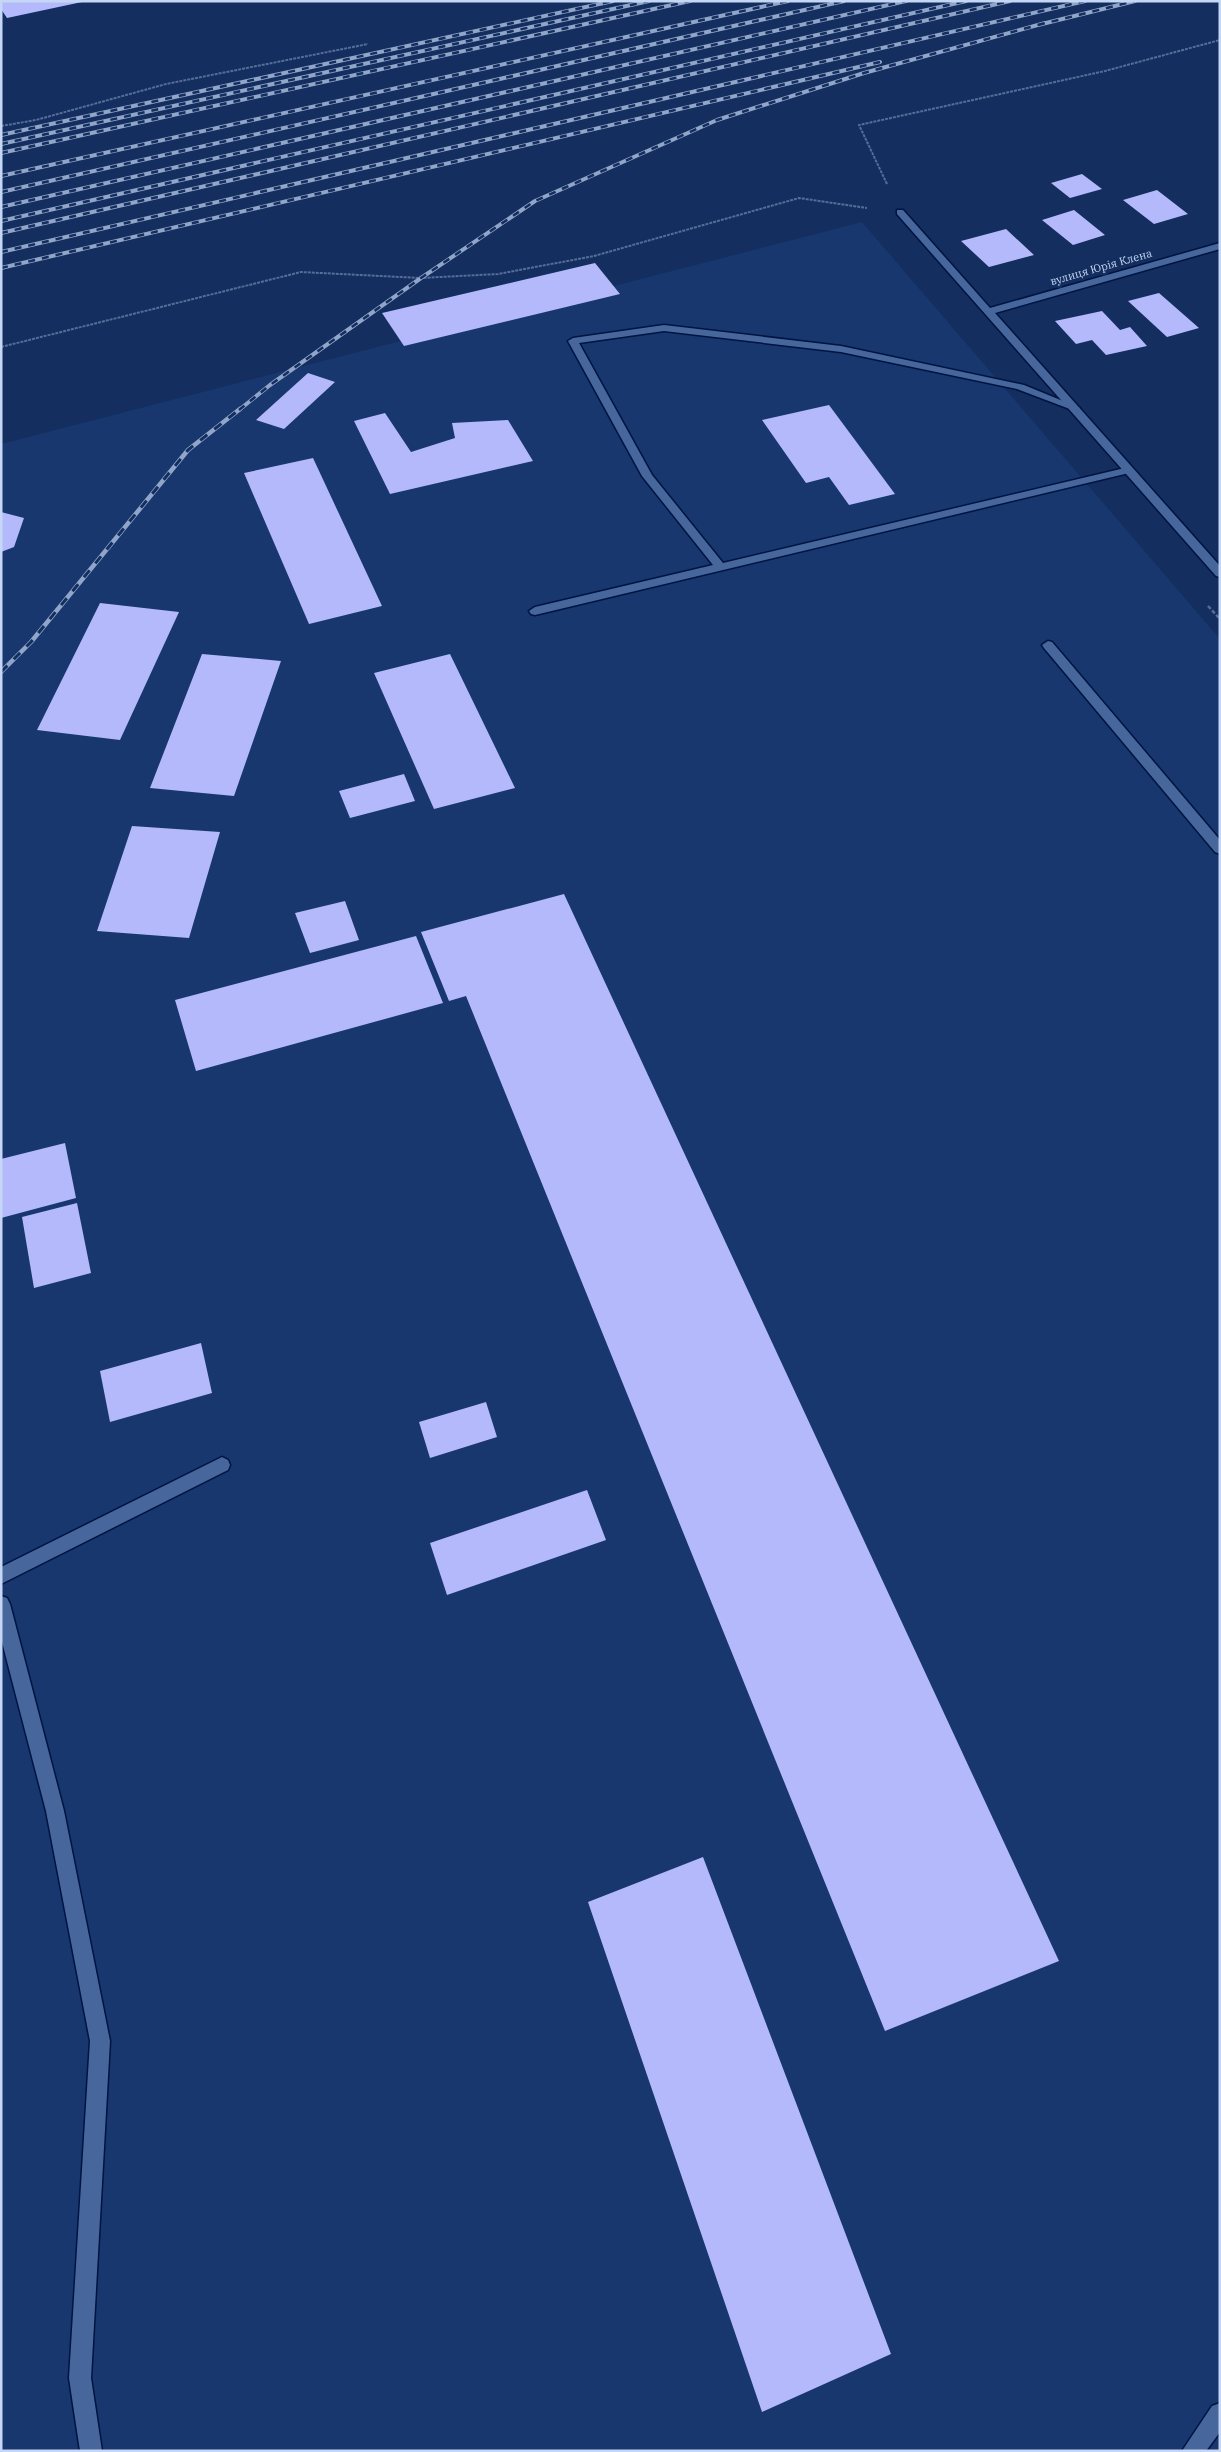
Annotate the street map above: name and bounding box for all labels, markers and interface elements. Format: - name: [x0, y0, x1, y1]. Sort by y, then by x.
- street label: вулиця Юрія Клена: [1048, 246, 1154, 288]

